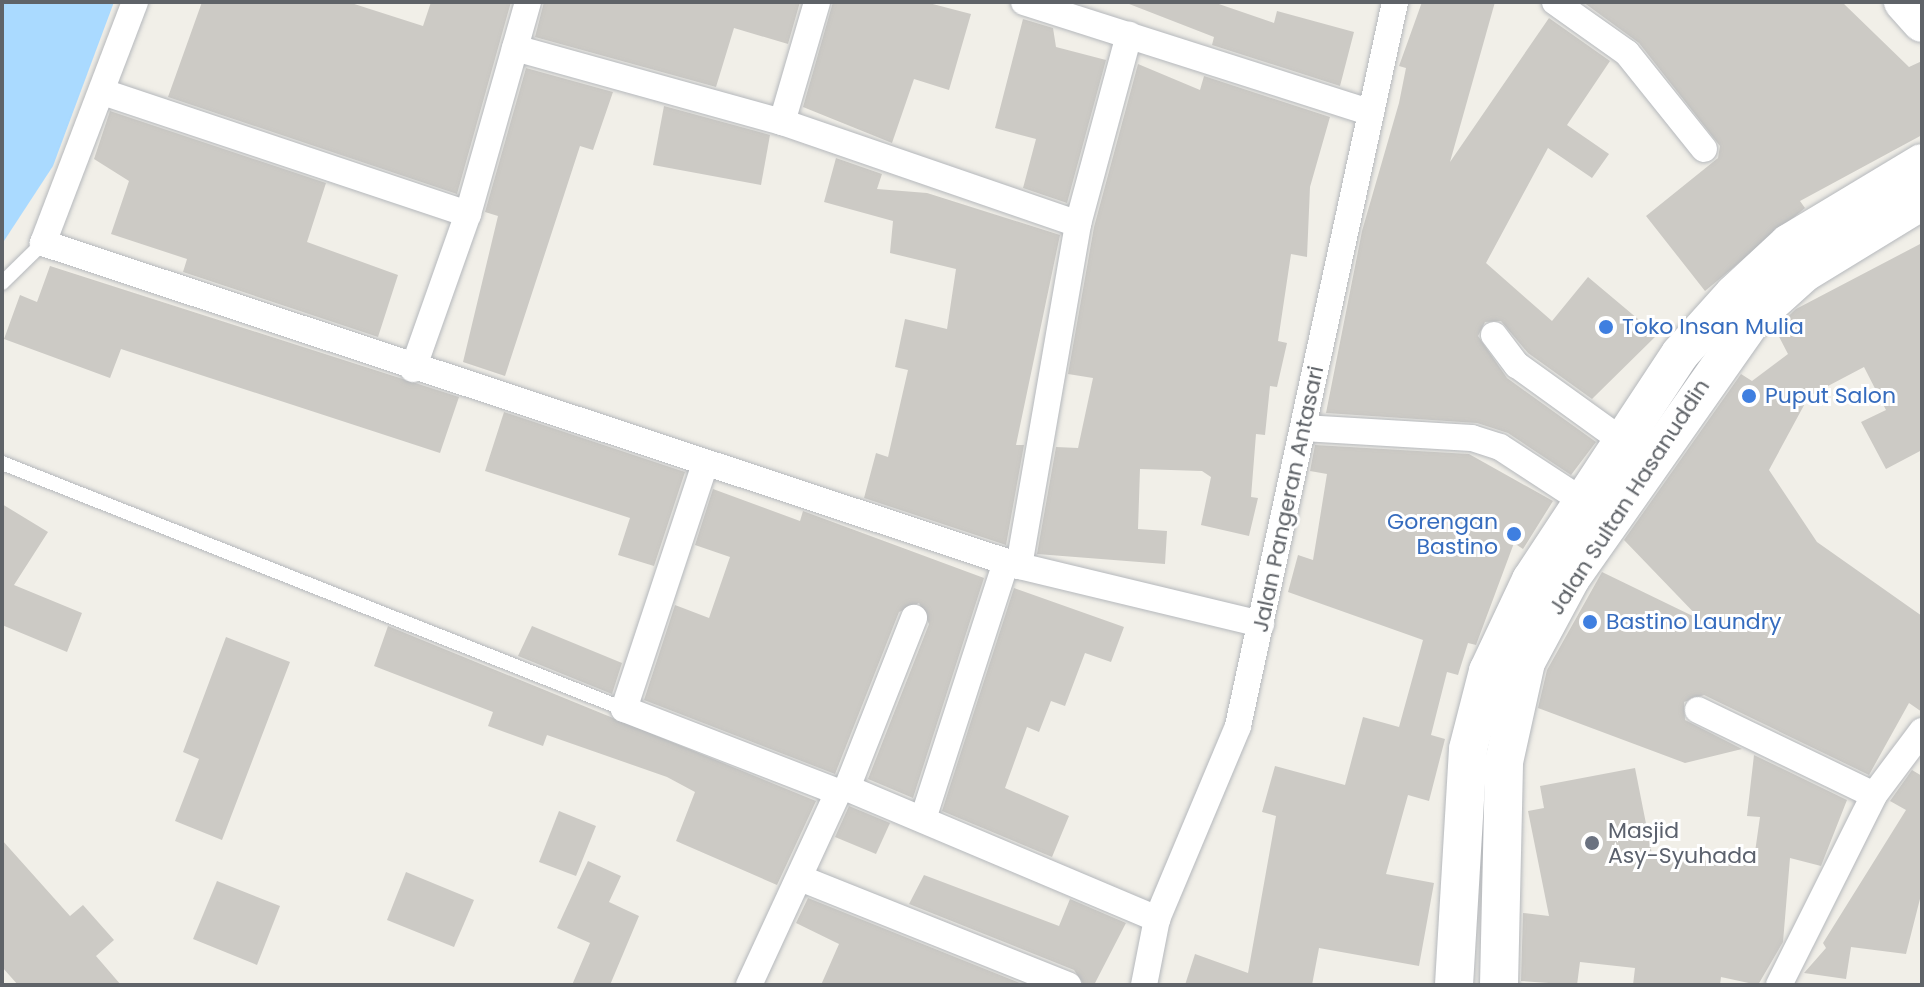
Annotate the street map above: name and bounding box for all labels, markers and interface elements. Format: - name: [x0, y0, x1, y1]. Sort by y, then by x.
- place label: Toko Insan Mulia: [1622, 314, 1804, 340]
- marker: Toko Insan Mulia: [1597, 318, 1615, 336]
- street label: Jalan Pangeran Antasari: [1247, 363, 1329, 635]
- street label: Jalan Sultan Hasanuddin: [1543, 374, 1715, 620]
- place label: Puput Salon: [1765, 383, 1896, 409]
- marker: Puput Salon: [1740, 387, 1758, 405]
- place label: Gorengan Bastino: [1387, 508, 1498, 560]
- marker: Gorengan Bastino: [1505, 525, 1523, 543]
- place label: Bastino Laundry: [1606, 609, 1781, 635]
- marker: Bastino Laundry: [1581, 613, 1599, 631]
- place label: Masjid Asy-Syuhada: [1608, 817, 1757, 868]
- marker: Masjid Asy-Syuhada: [1583, 834, 1601, 852]

